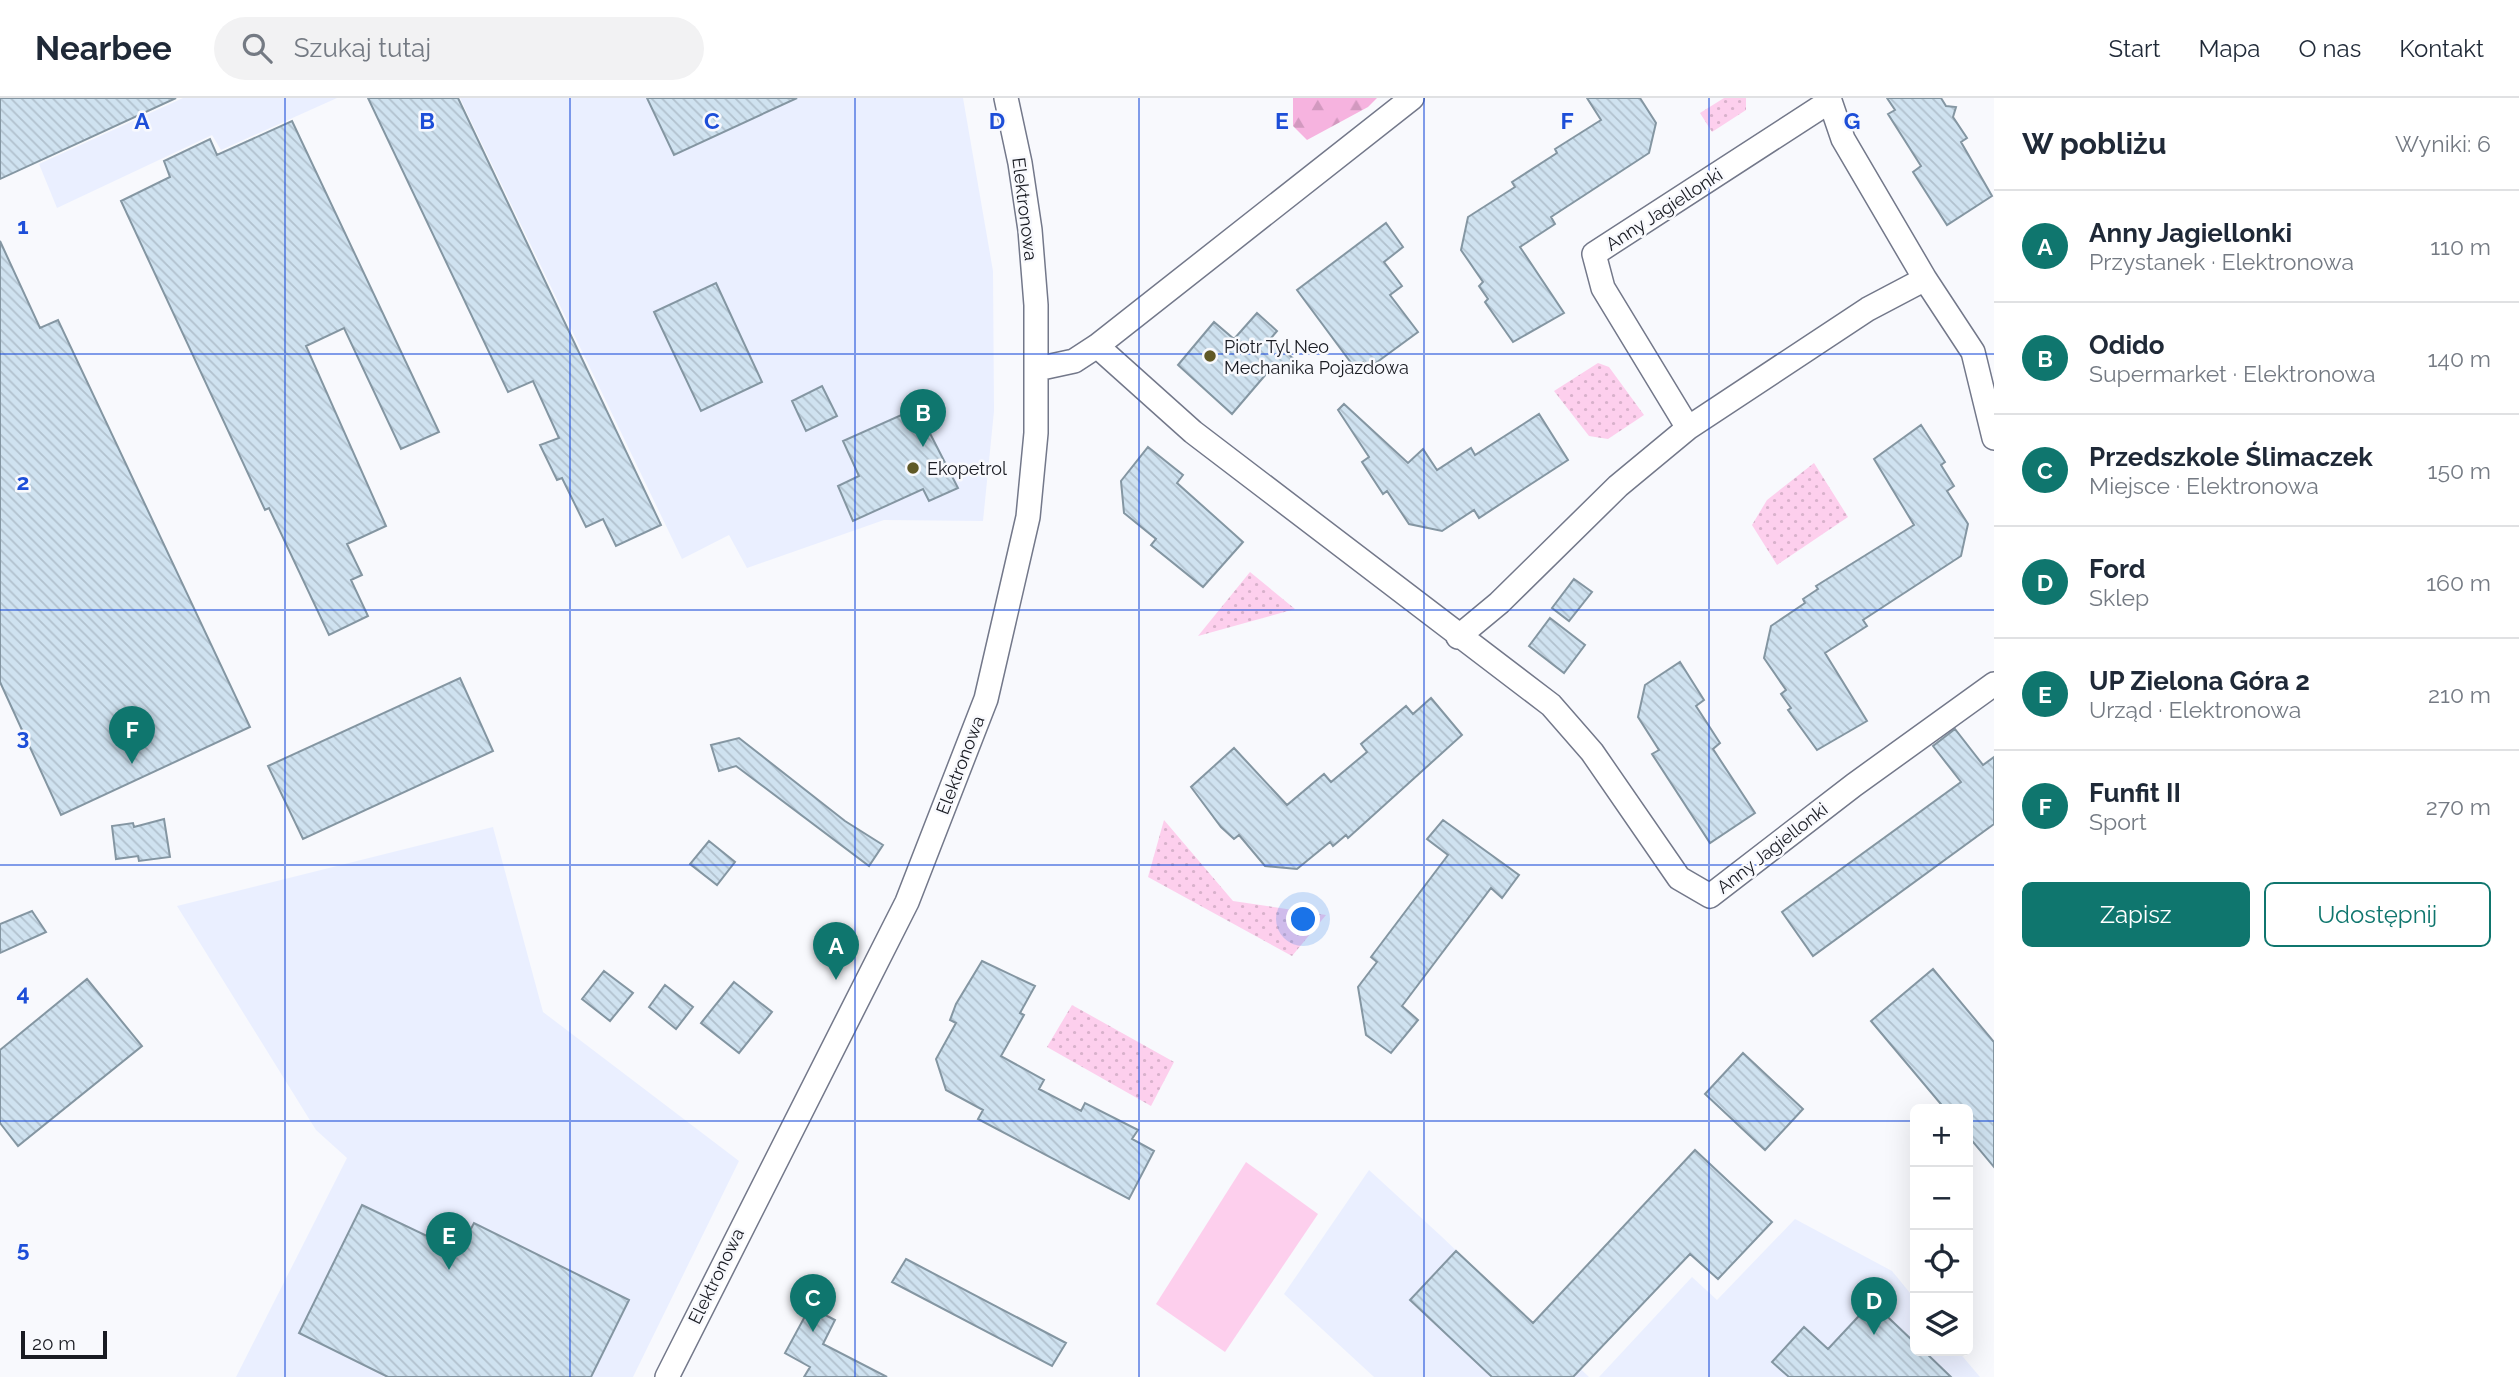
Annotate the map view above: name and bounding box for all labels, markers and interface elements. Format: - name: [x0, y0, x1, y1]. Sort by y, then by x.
- search box: [214, 17, 704, 80]
- text: Nearbee: [35, 29, 172, 68]
- icon: search: [238, 29, 276, 67]
- text: Szukaj tutaj: [294, 33, 431, 63]
- text: Start: [2109, 34, 2161, 63]
- text: Mapa: [2199, 34, 2260, 63]
- text: O nas: [2298, 34, 2361, 63]
- text: Kontakt: [2399, 34, 2484, 63]
- text: A: [134, 107, 150, 134]
- text: B: [419, 107, 435, 134]
- text: C: [704, 107, 720, 134]
- text: D: [989, 107, 1005, 134]
- text: E: [1275, 107, 1289, 134]
- text: F: [1560, 107, 1574, 134]
- text: G: [1844, 107, 1860, 134]
- text: W pobliżu: [2022, 126, 2166, 161]
- text: Wyniki: 6: [2395, 130, 2491, 157]
- street label: Elektronowa: [1008, 156, 1042, 262]
- street label: Anny Jagiellonki: [1602, 164, 1726, 254]
- text: 1: [17, 212, 29, 239]
- text: Anny Jagiellonki: [2089, 218, 2292, 248]
- text: A: [2037, 233, 2053, 260]
- text: 110 m: [2430, 233, 2491, 260]
- text: Przystanek · Elektronowa: [2089, 248, 2354, 275]
- text: Odido: [2089, 330, 2165, 360]
- place label: Piotr Tyl Neo Mechanika Pojazdowa: [1224, 336, 1409, 378]
- text: B: [2037, 345, 2053, 372]
- text: 140 m: [2428, 345, 2491, 372]
- marker: Piotr Tyl Neo Mechanika Pojazdowa: [1202, 348, 1218, 364]
- text: Supermarket · Elektronowa: [2089, 360, 2376, 387]
- pin: B: [900, 389, 946, 447]
- text: Przedszkole Ślimaczek: [2089, 442, 2373, 472]
- text: C: [2037, 457, 2053, 484]
- text: 150 m: [2428, 457, 2491, 484]
- place label: Ekopetrol: [927, 458, 1007, 479]
- marker: Ekopetrol: [905, 460, 921, 476]
- text: 2: [17, 468, 29, 495]
- text: Miejsce · Elektronowa: [2089, 472, 2319, 499]
- text: Ford: [2089, 554, 2146, 584]
- text: D: [2037, 569, 2053, 596]
- text: 160 m: [2426, 569, 2491, 596]
- text: Sklep: [2089, 584, 2149, 611]
- text: UP Zielona Góra 2: [2089, 666, 2310, 696]
- text: E: [2038, 681, 2052, 708]
- text: 210 m: [2428, 681, 2491, 708]
- text: Urząd · Elektronowa: [2089, 696, 2301, 723]
- pin: F: [109, 706, 155, 764]
- street label: Elektronowa: [932, 713, 988, 817]
- text: 3: [17, 723, 29, 750]
- text: Funfit II: [2089, 778, 2181, 808]
- text: F: [2038, 793, 2052, 820]
- text: 270 m: [2426, 793, 2491, 820]
- street label: Anny Jagiellonki: [1712, 798, 1832, 898]
- text: Sport: [2089, 808, 2147, 835]
- button: Zapisz: [2022, 882, 2250, 947]
- button: Udostępnij: [2264, 882, 2491, 947]
- your location: [1286, 902, 1320, 936]
- pin: A: [813, 922, 859, 980]
- text: 4: [16, 979, 30, 1006]
- map controls: [1910, 1104, 1973, 1356]
- button: +: [1910, 1104, 1973, 1167]
- button: −: [1910, 1167, 1973, 1230]
- pin: E: [426, 1212, 472, 1270]
- street label: Elektronowa: [684, 1225, 748, 1327]
- button: locate: [1910, 1230, 1973, 1293]
- text: 5: [17, 1235, 30, 1262]
- pin: C: [790, 1274, 836, 1332]
- pin: D: [1851, 1277, 1897, 1335]
- button: layers: [1910, 1293, 1973, 1356]
- scale bar: [21, 1328, 107, 1360]
- text: 20 m: [32, 1332, 76, 1354]

